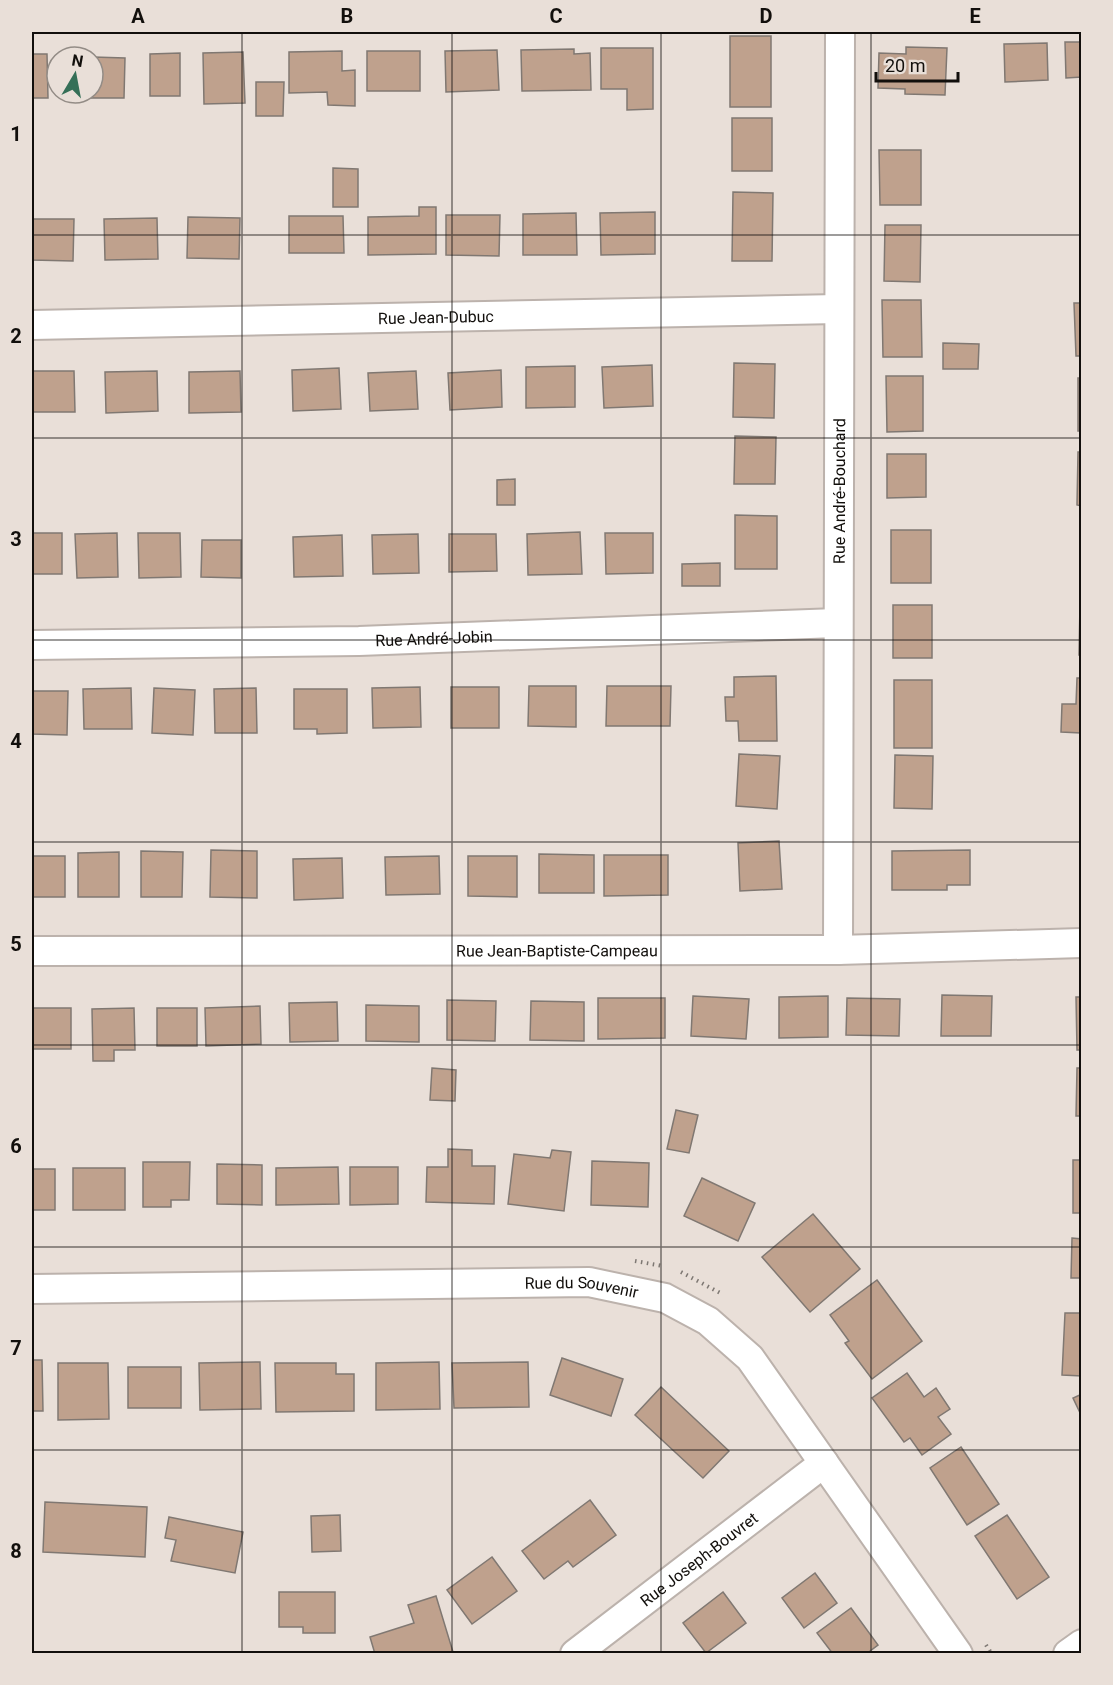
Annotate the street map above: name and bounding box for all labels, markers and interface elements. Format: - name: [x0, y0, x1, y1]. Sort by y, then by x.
- text: A: [131, 4, 145, 28]
- text: B: [341, 4, 353, 28]
- text: C: [549, 4, 563, 28]
- text: D: [760, 4, 773, 28]
- text: E: [969, 4, 981, 28]
- north arrow: [45, 45, 105, 105]
- scale bar: [876, 45, 958, 83]
- text: N: [70, 50, 85, 71]
- text: 20 m: [885, 55, 925, 76]
- text: 1: [10, 122, 22, 146]
- street label: Rue Jean-Dubuc: [378, 307, 494, 328]
- text: 2: [10, 324, 22, 348]
- street label: Rue André-Bouchard: [830, 418, 849, 564]
- text: 3: [10, 527, 22, 551]
- street label: Rue André-Jobin: [375, 627, 493, 650]
- text: 4: [10, 729, 22, 753]
- text: 5: [10, 932, 22, 956]
- street label: Rue Jean-Baptiste-Campeau: [456, 941, 658, 960]
- text: 6: [10, 1134, 22, 1158]
- street label: Rue du Souvenir: [524, 1273, 641, 1302]
- text: 7: [10, 1336, 22, 1360]
- street label: Rue Joseph-Bouvret: [637, 1508, 761, 1610]
- text: 8: [10, 1539, 22, 1563]

